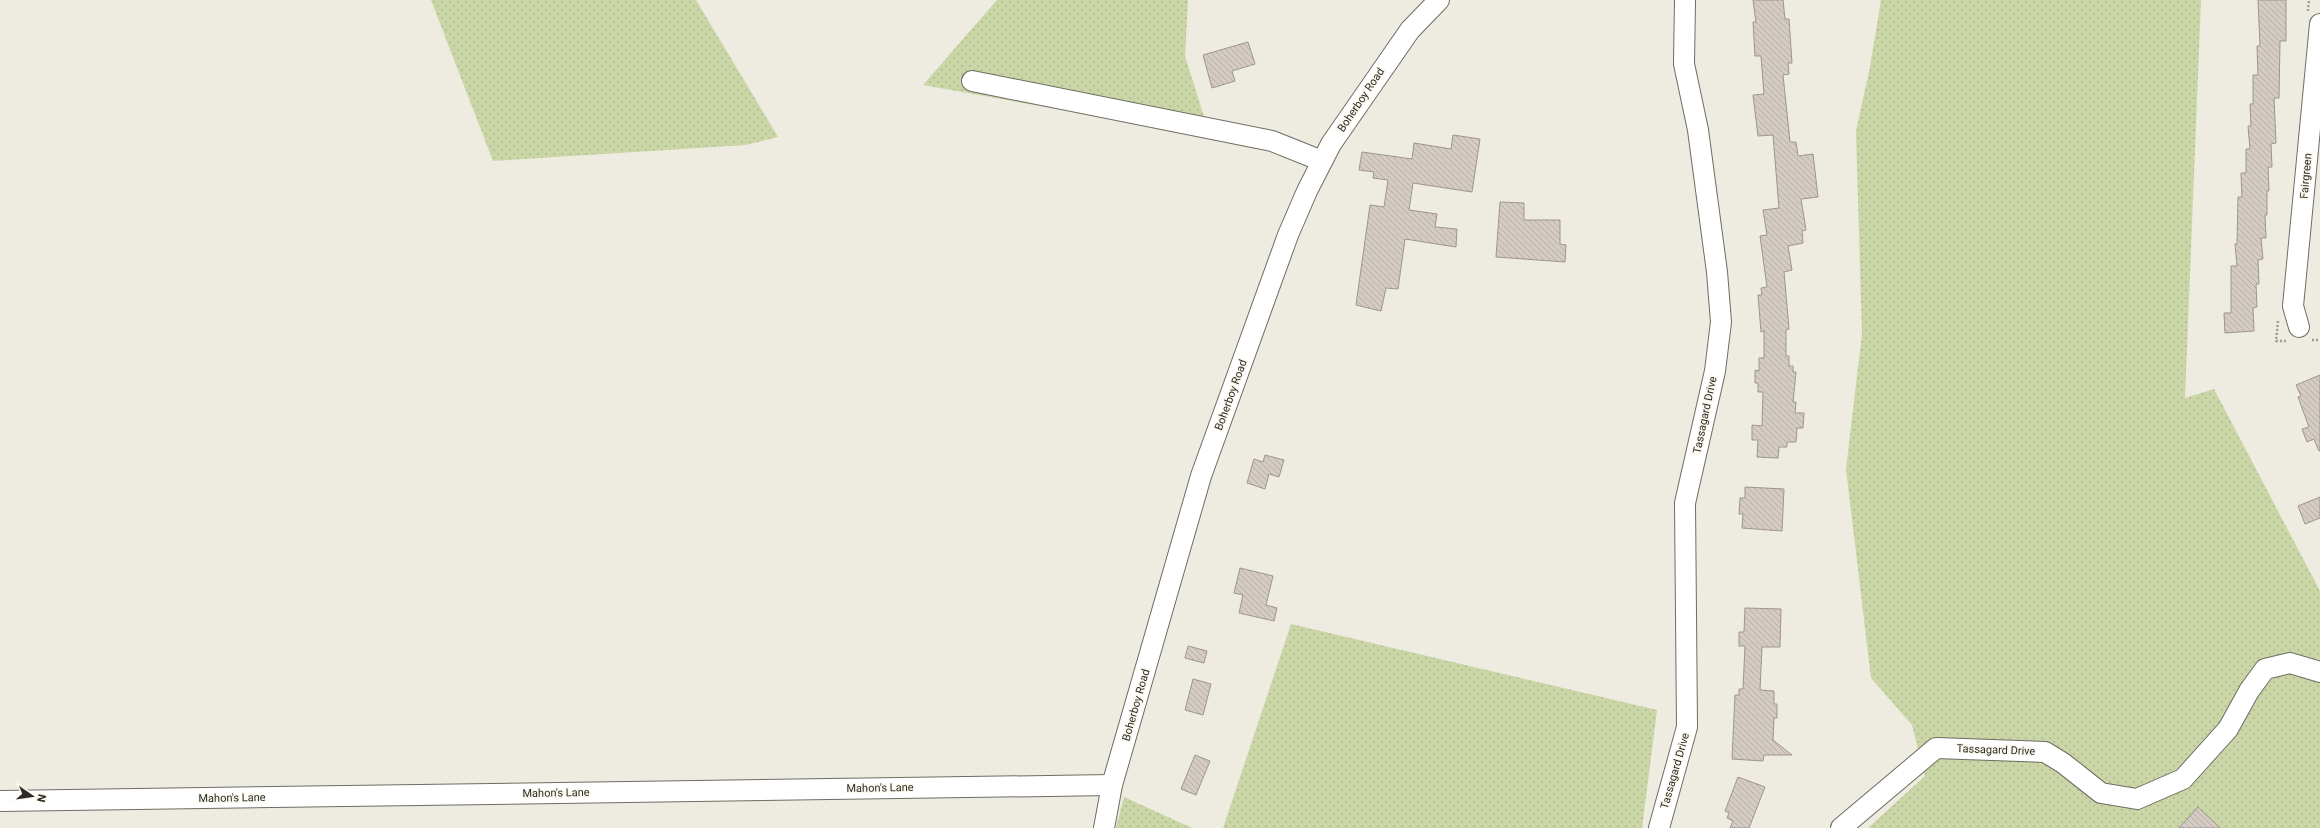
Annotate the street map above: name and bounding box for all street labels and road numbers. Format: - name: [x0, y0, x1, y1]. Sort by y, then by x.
- street label: Boherboy Road: [1335, 66, 1387, 134]
- street label: Fairgreen: [2298, 153, 2314, 199]
- street label: Boherboy Road: [1212, 358, 1250, 432]
- street label: Tassagard Drive: [1690, 375, 1720, 455]
- street label: Boherboy Road: [1120, 667, 1152, 743]
- street label: Tassagard Drive: [1658, 731, 1692, 811]
- street label: Tassagard Drive: [1956, 742, 2036, 758]
- street label: Mahon's Lane: [846, 781, 914, 795]
- street label: Mahon's Lane: [522, 786, 590, 800]
- street label: Mahon's Lane: [198, 791, 266, 805]

